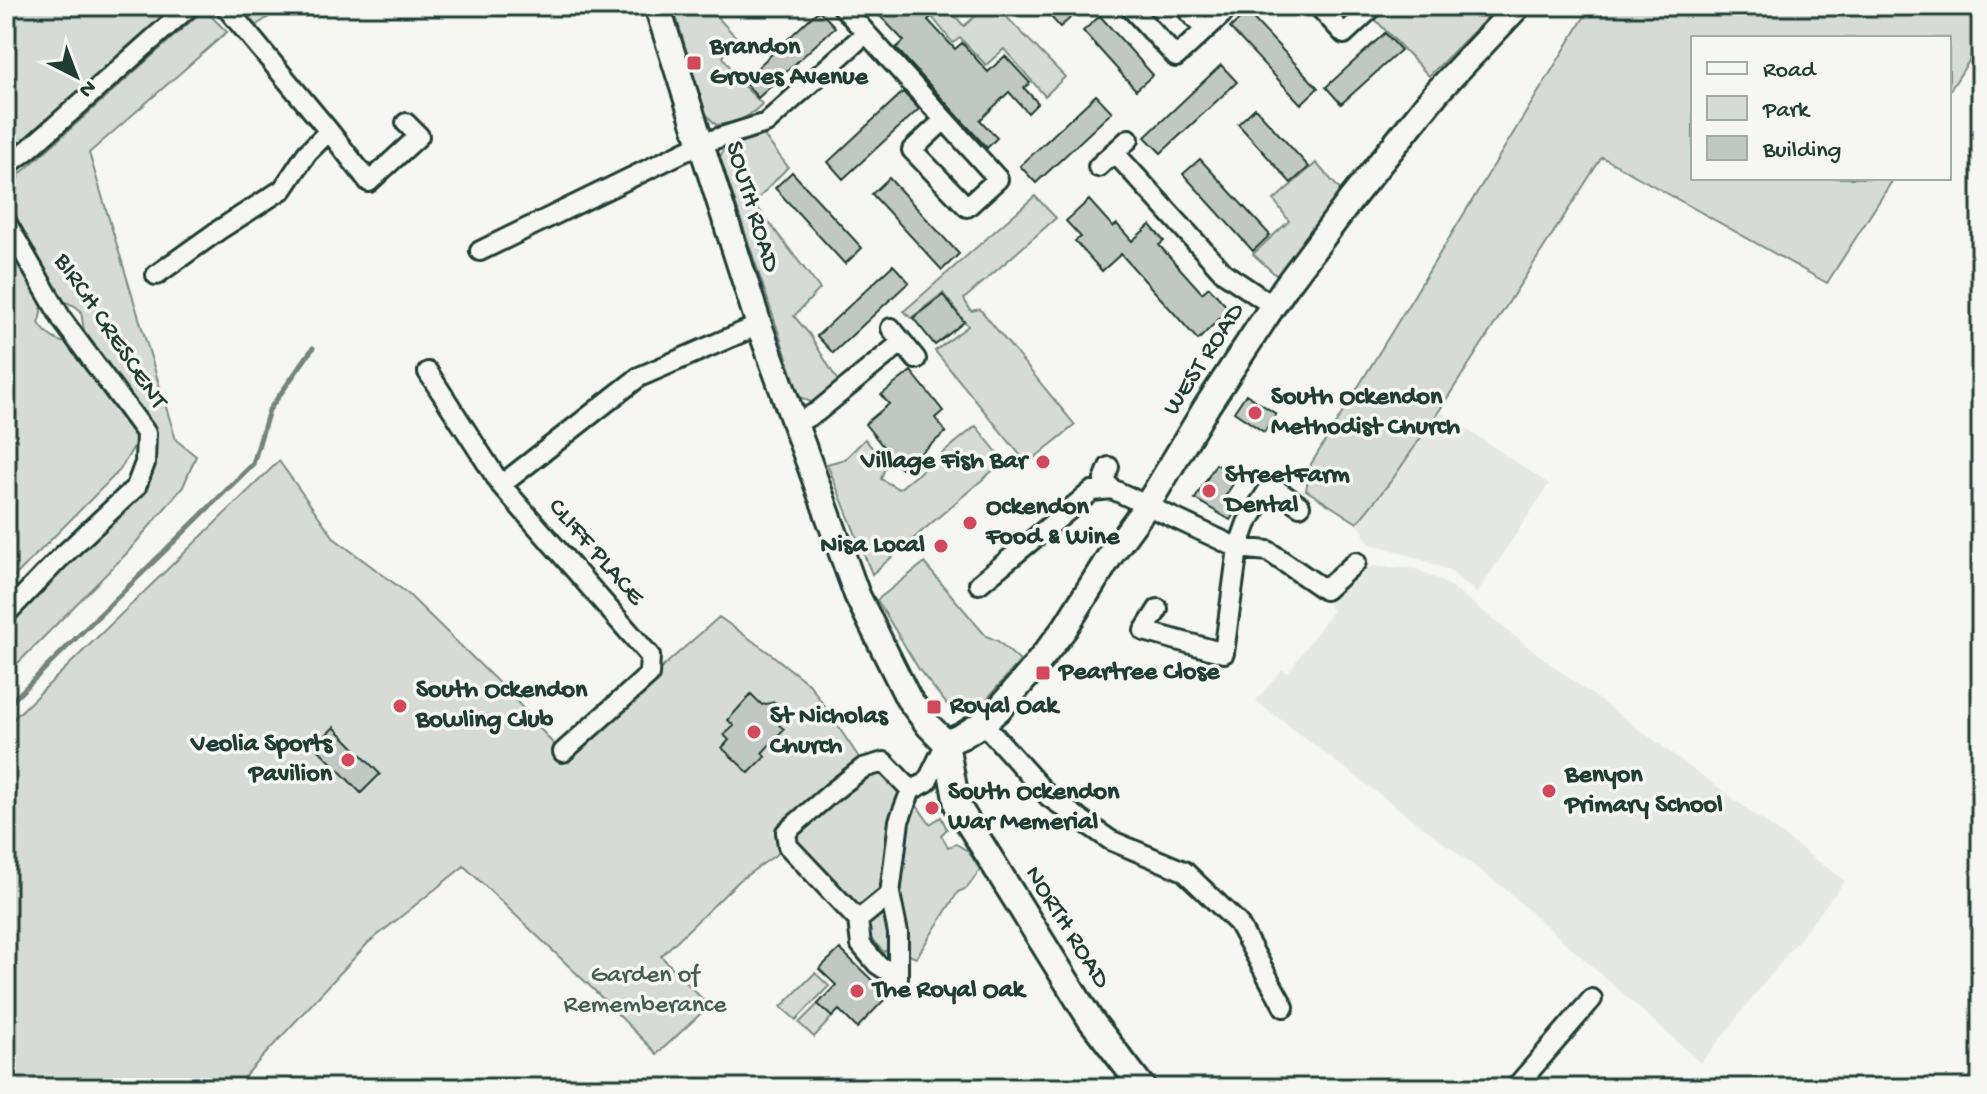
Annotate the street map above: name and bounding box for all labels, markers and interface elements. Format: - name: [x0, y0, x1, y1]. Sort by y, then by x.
- place label: Brandon Groves Avenue: [709, 33, 869, 94]
- north arrow: [36, 36, 116, 116]
- legend: [1691, 36, 1951, 180]
- marker: Brandon Groves Avenue: [685, 54, 703, 72]
- text: Road: [1763, 57, 1817, 86]
- text: N: [73, 73, 101, 102]
- text: Park: [1762, 97, 1811, 126]
- text: Building: [1762, 137, 1841, 166]
- street label: SOUTH ROAD: [716, 138, 786, 276]
- street label: BIRCH CRESCENT: [45, 247, 173, 417]
- street label: WEST ROAD: [1157, 298, 1253, 422]
- place label: South Ockendon Methodist Church: [1271, 383, 1460, 444]
- marker: South Ockendon Methodist Church: [1246, 404, 1264, 422]
- place label: Village Fish Bar: [860, 447, 1030, 478]
- marker: Village Fish Bar: [1034, 453, 1052, 471]
- place label: StreetFarm Dental: [1223, 461, 1350, 522]
- marker: StreetFarm Dental: [1200, 482, 1218, 500]
- street label: CLIFF PLACE: [540, 493, 651, 614]
- place label: Ockendon Food & Wine: [985, 493, 1121, 554]
- marker: Ockendon Food & Wine: [961, 514, 979, 532]
- place label: Nisa Local: [820, 531, 925, 562]
- marker: Nisa Local: [932, 537, 950, 555]
- place label: Peartree Close: [1057, 658, 1221, 689]
- marker: Peartree Close: [1034, 664, 1052, 682]
- place label: South Ockendon Bowling Club: [415, 676, 588, 737]
- place label: Royal Oak: [949, 692, 1061, 723]
- marker: South Ockendon Bowling Club: [391, 697, 409, 715]
- marker: Royal Oak: [925, 698, 943, 716]
- place label: St Nicholas Church: [770, 702, 889, 763]
- marker: St Nicholas Church: [745, 723, 763, 741]
- place label: Veolia Sports Pavilion: [190, 730, 333, 791]
- marker: Veolia Sports Pavilion: [339, 751, 357, 769]
- place label: Benyon Primary School: [1563, 761, 1723, 822]
- place label: South Ockendon War Memerial: [947, 778, 1120, 839]
- marker: Benyon Primary School: [1540, 782, 1558, 800]
- marker: South Ockendon War Memerial: [923, 799, 941, 817]
- street label: NORTH ROAD: [1016, 861, 1116, 995]
- park label: Garden of Rememberance: [564, 961, 727, 1022]
- place label: The Royal Oak: [871, 976, 1028, 1007]
- marker: The Royal Oak: [848, 982, 866, 1000]

